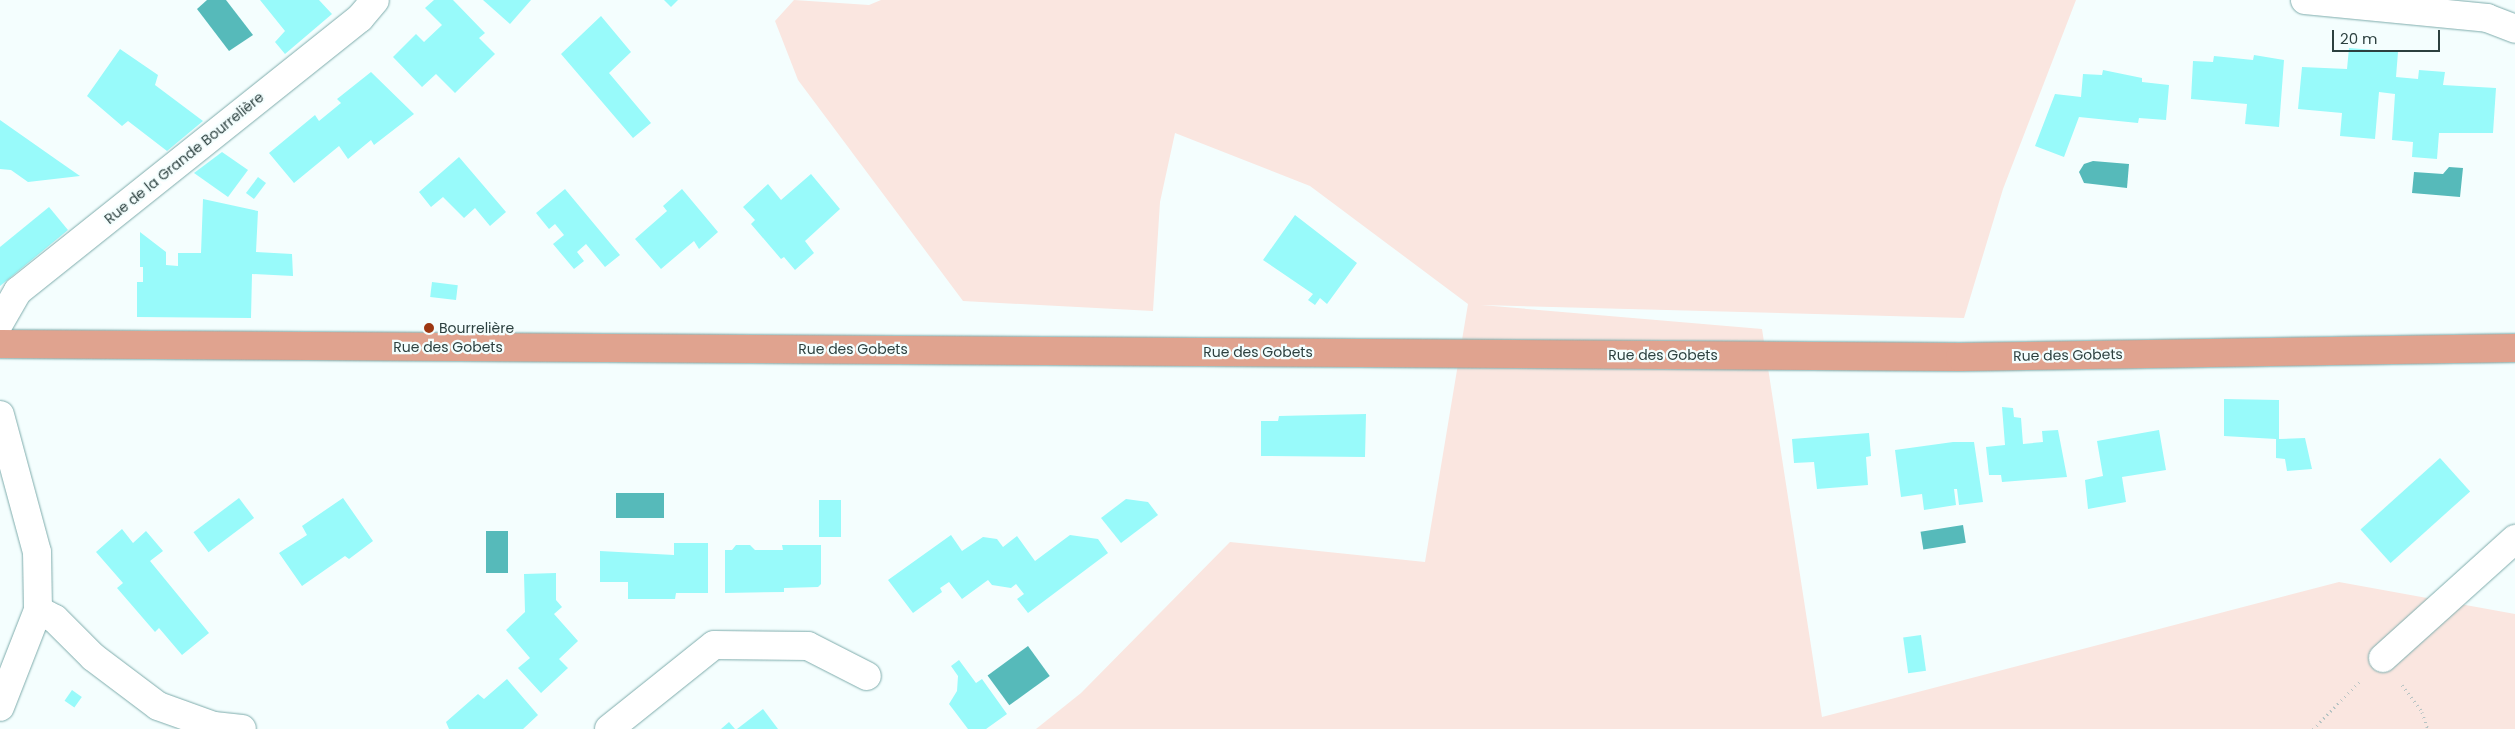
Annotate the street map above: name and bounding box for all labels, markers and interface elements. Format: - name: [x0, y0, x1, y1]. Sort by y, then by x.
- scale bar: [2335, 20, 2442, 52]
- text: 20 m: [2340, 28, 2378, 49]
- street label: Rue de la Grande Bourrelière: [101, 89, 267, 227]
- place label: Bourrelière: [439, 320, 514, 336]
- marker: Bourrelière: [423, 322, 435, 334]
- street label: Rue des Gobets: [393, 339, 503, 355]
- street label: Rue des Gobets: [798, 341, 908, 357]
- street label: Rue des Gobets: [1203, 344, 1313, 360]
- street label: Rue des Gobets: [2013, 346, 2123, 364]
- street label: Rue des Gobets: [1608, 347, 1718, 363]

